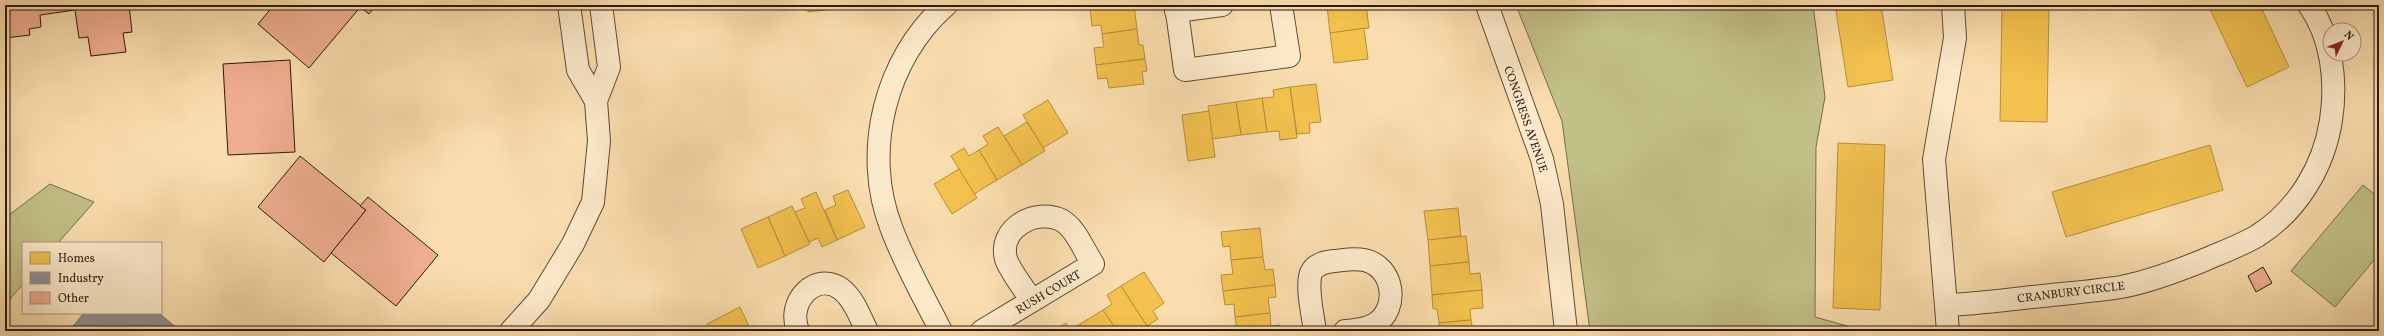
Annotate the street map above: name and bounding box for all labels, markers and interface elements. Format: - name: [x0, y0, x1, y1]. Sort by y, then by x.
- north arrow: [2322, 22, 2362, 62]
- text: N: [2340, 28, 2356, 44]
- street label: CONGRESS AVENUE: [1499, 64, 1551, 175]
- legend: [22, 242, 162, 314]
- text: Homes: [58, 251, 95, 267]
- street label: RUSH COURT: [1013, 267, 1084, 319]
- text: Industry: [58, 271, 104, 287]
- street label: CRANBURY CIRCLE: [2016, 278, 2126, 308]
- text: Other: [58, 291, 89, 307]

